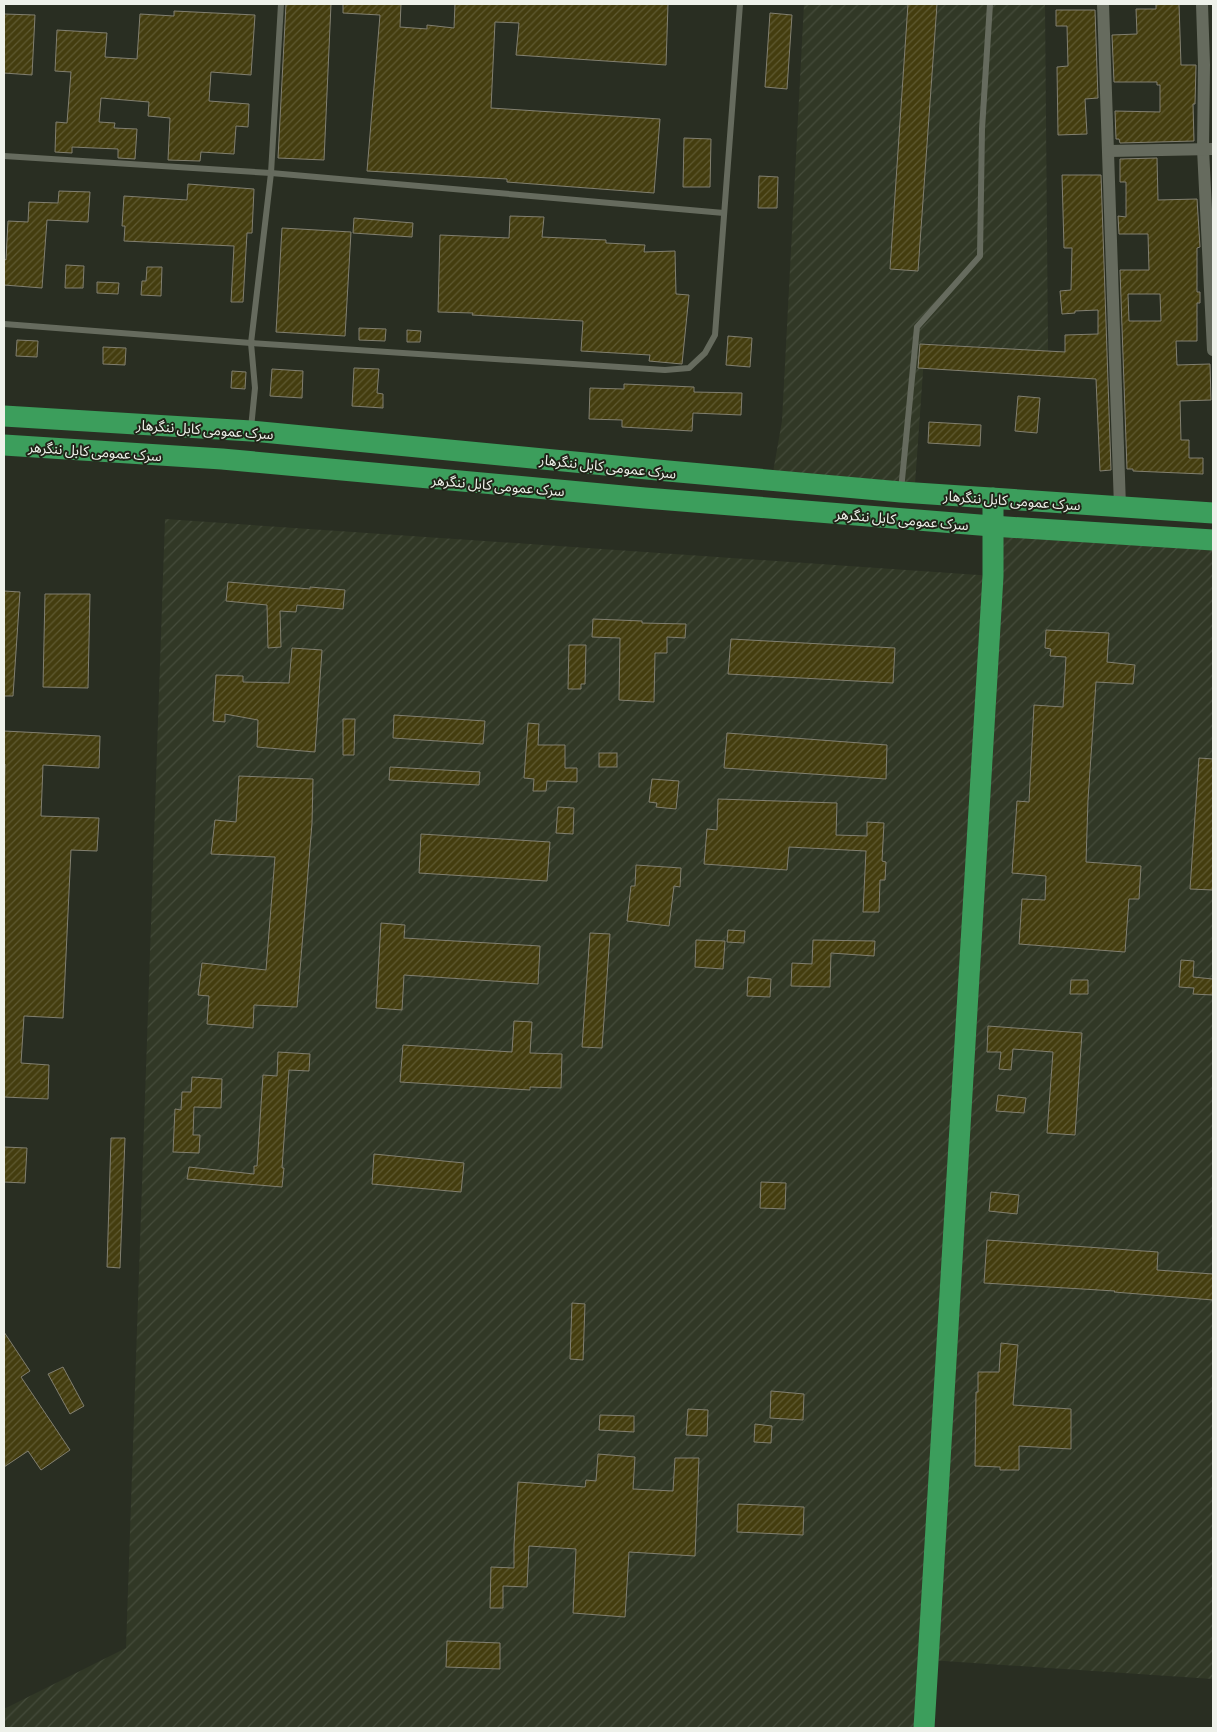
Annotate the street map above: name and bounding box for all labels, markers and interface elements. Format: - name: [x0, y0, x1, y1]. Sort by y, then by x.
- street label: سرک عمومی کابل ننگرهار: [135, 416, 274, 443]
- street label: سرک عمومی کابل ننگرهر: [27, 438, 162, 465]
- street label: سرک عمومی کابل ننگرهار: [538, 450, 677, 483]
- street label: سرک عمومی کابل ننگرهر: [430, 471, 565, 500]
- street label: سرک عمومی کابل ننگرهار: [942, 487, 1081, 514]
- street label: سرک عمومی کابل ننگرهر: [834, 505, 969, 534]

